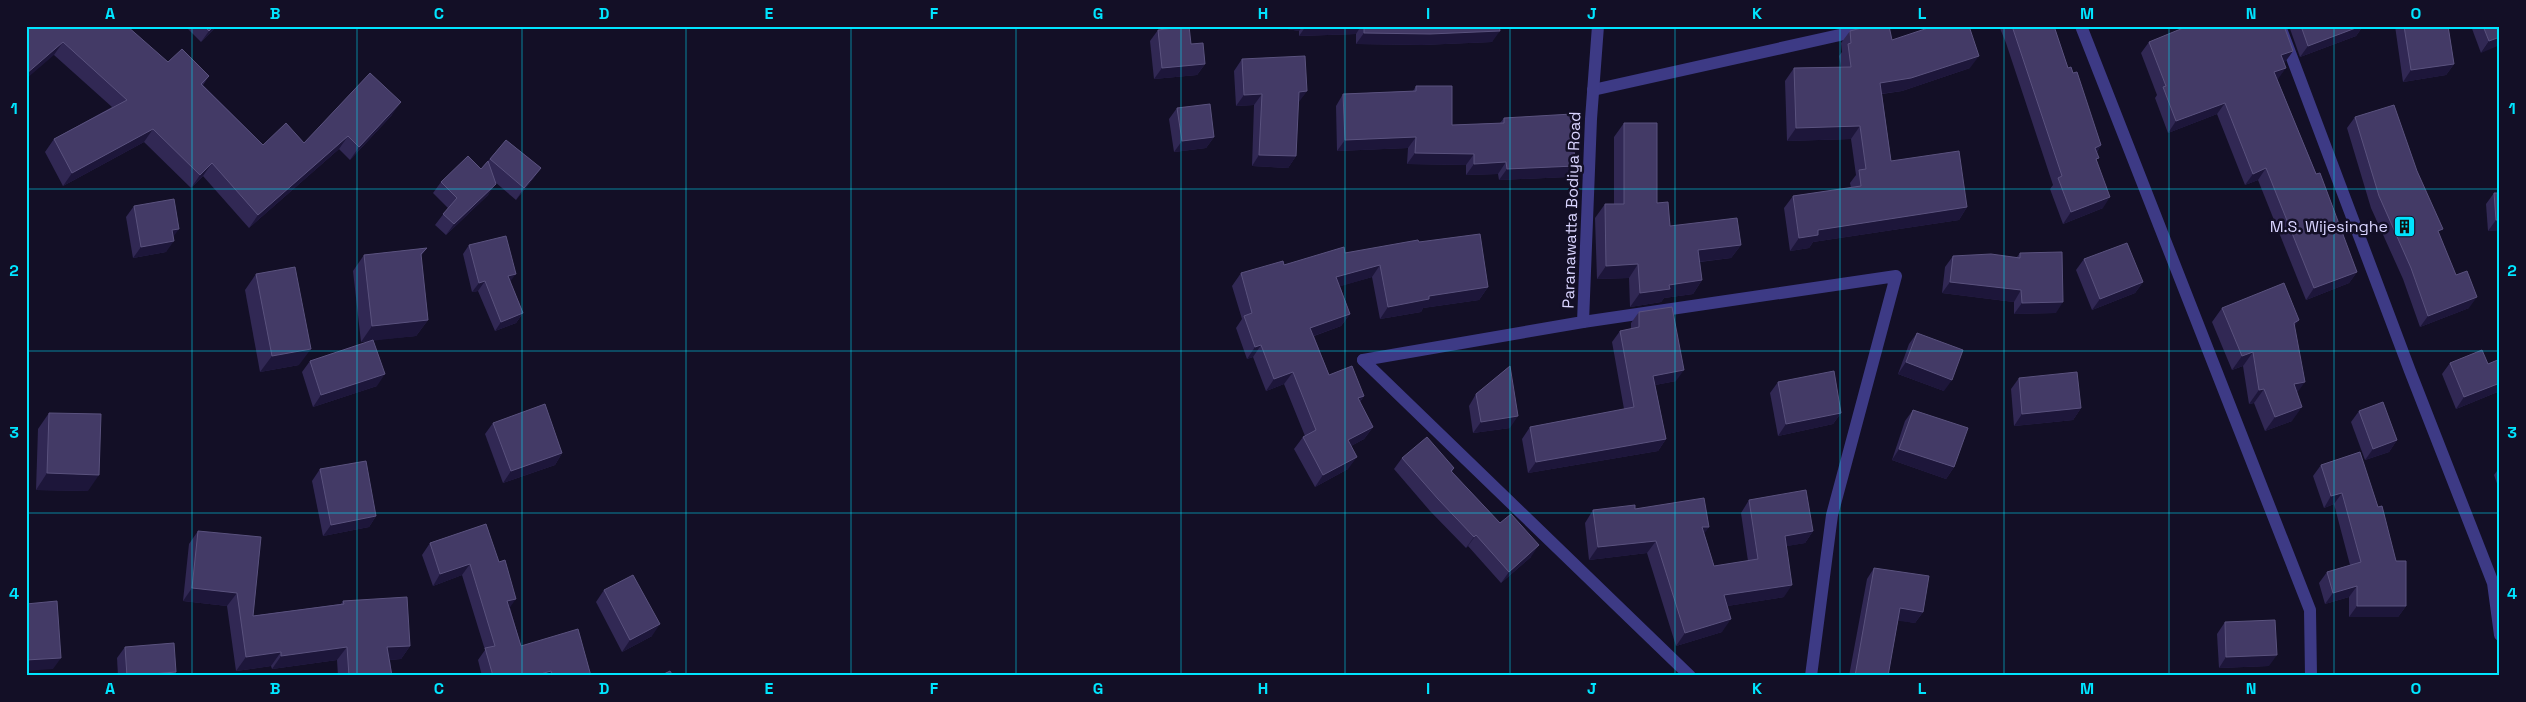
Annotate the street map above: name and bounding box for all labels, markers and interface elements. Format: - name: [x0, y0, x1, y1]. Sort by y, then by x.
- text: A: [105, 3, 115, 24]
- text: B: [270, 3, 280, 24]
- text: C: [434, 3, 444, 24]
- text: D: [599, 3, 609, 24]
- text: E: [765, 3, 774, 24]
- text: F: [930, 3, 939, 24]
- text: G: [1093, 3, 1103, 24]
- text: H: [1258, 3, 1268, 24]
- text: I: [1426, 3, 1430, 24]
- text: J: [1587, 3, 1597, 24]
- text: K: [1752, 3, 1762, 24]
- text: L: [1918, 3, 1927, 24]
- text: M: [2080, 3, 2094, 24]
- text: N: [2246, 3, 2256, 24]
- text: O: [2411, 3, 2422, 24]
- text: 1: [10, 98, 18, 119]
- text: 1: [2508, 98, 2516, 119]
- street label: Paranawatta Bodiya Road: [1558, 111, 1585, 309]
- building icon: M.S. Wijesinghe: [2392, 214, 2416, 238]
- place label: M.S. Wijesinghe: [2270, 216, 2388, 237]
- text: 2: [9, 260, 19, 281]
- text: 2: [2507, 260, 2517, 281]
- text: 3: [9, 422, 19, 443]
- text: 3: [2507, 422, 2517, 443]
- text: 4: [9, 583, 19, 604]
- text: 4: [2507, 583, 2517, 604]
- text: A: [105, 678, 115, 699]
- text: B: [270, 678, 280, 699]
- text: C: [434, 678, 444, 699]
- text: D: [599, 678, 609, 699]
- text: E: [765, 678, 774, 699]
- text: F: [930, 678, 939, 699]
- text: G: [1093, 678, 1103, 699]
- text: H: [1258, 678, 1268, 699]
- text: I: [1426, 678, 1430, 699]
- text: J: [1587, 678, 1597, 699]
- text: K: [1752, 678, 1762, 699]
- text: L: [1918, 678, 1927, 699]
- text: M: [2080, 678, 2094, 699]
- text: N: [2246, 678, 2256, 699]
- text: O: [2411, 678, 2422, 699]

